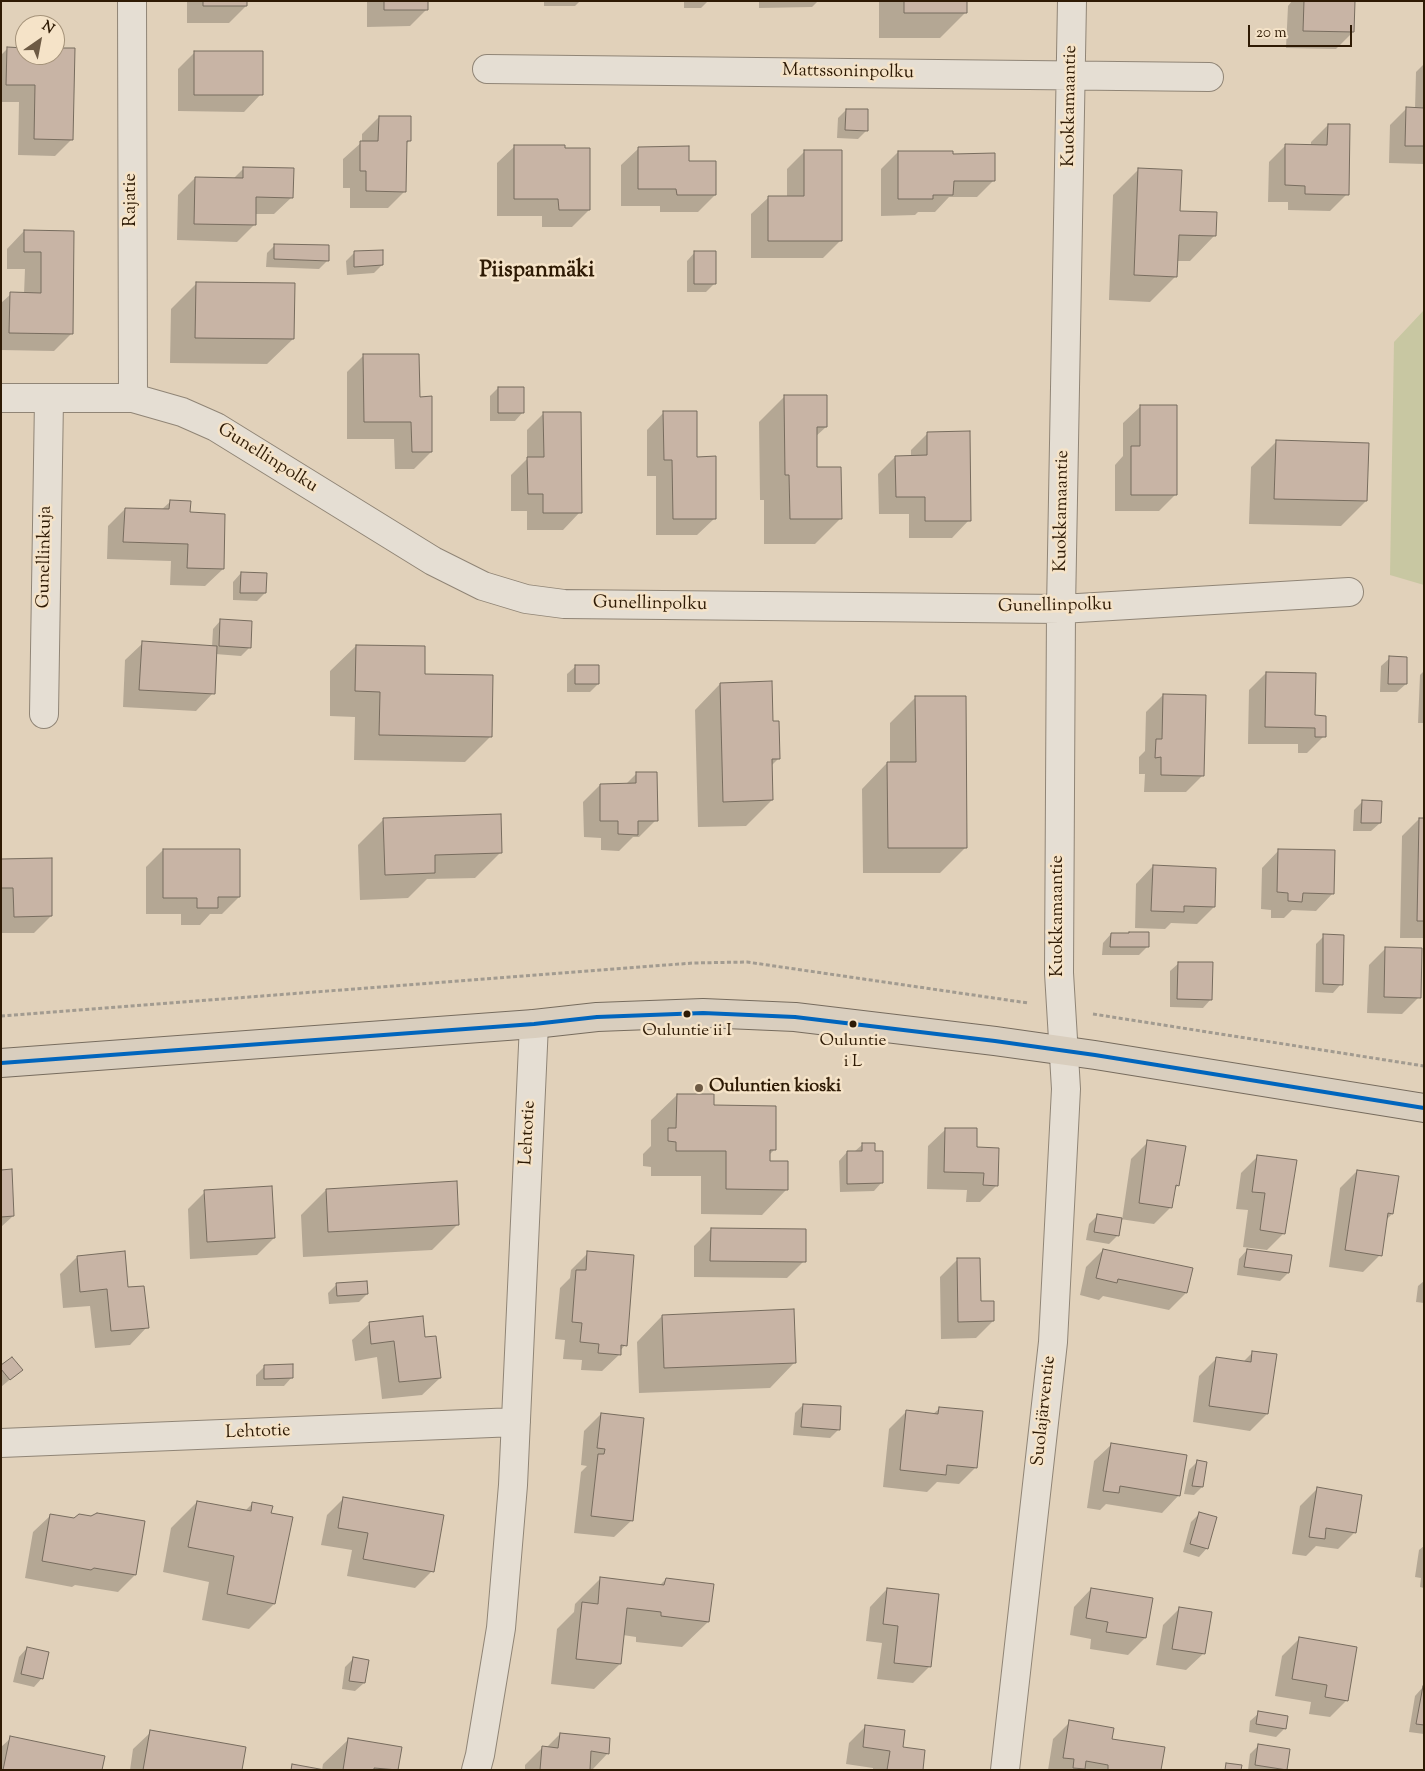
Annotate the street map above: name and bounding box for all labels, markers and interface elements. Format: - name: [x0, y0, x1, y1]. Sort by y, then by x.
- north arrow: [15, 15, 65, 65]
- scale bar: [1250, 15, 1354, 47]
- text: N: [37, 17, 58, 40]
- text: 20 m: [1256, 23, 1287, 44]
- street label: Kuokkamaantie: [1059, 45, 1083, 167]
- street label: Mattssoninpolku: [782, 61, 914, 85]
- street label: Rajatie: [121, 173, 143, 227]
- district label: Piispanmäki: [479, 259, 595, 285]
- street label: Gunellinpolku: [213, 420, 321, 498]
- street label: Kuokkamaantie: [1051, 450, 1075, 572]
- street label: Gunellinkuja: [34, 505, 58, 609]
- street label: Gunellinpolku: [593, 593, 707, 617]
- street label: Gunellinpolku: [998, 595, 1112, 619]
- street label: Kuokkamaantie: [1048, 855, 1070, 977]
- marker: Ouluntie ii I: [682, 1009, 692, 1019]
- marker: Ouluntie i L: [848, 1019, 858, 1029]
- place label: Ouluntie ii I: [642, 1022, 732, 1042]
- place label: Ouluntie i L: [819, 1032, 887, 1072]
- place label: Ouluntien kioski: [709, 1077, 841, 1099]
- marker: Ouluntien kioski: [693, 1082, 705, 1094]
- street label: Lehtotie: [517, 1100, 541, 1166]
- street label: Suolajärventie: [1028, 1355, 1062, 1467]
- street label: Lehtotie: [225, 1421, 291, 1445]

